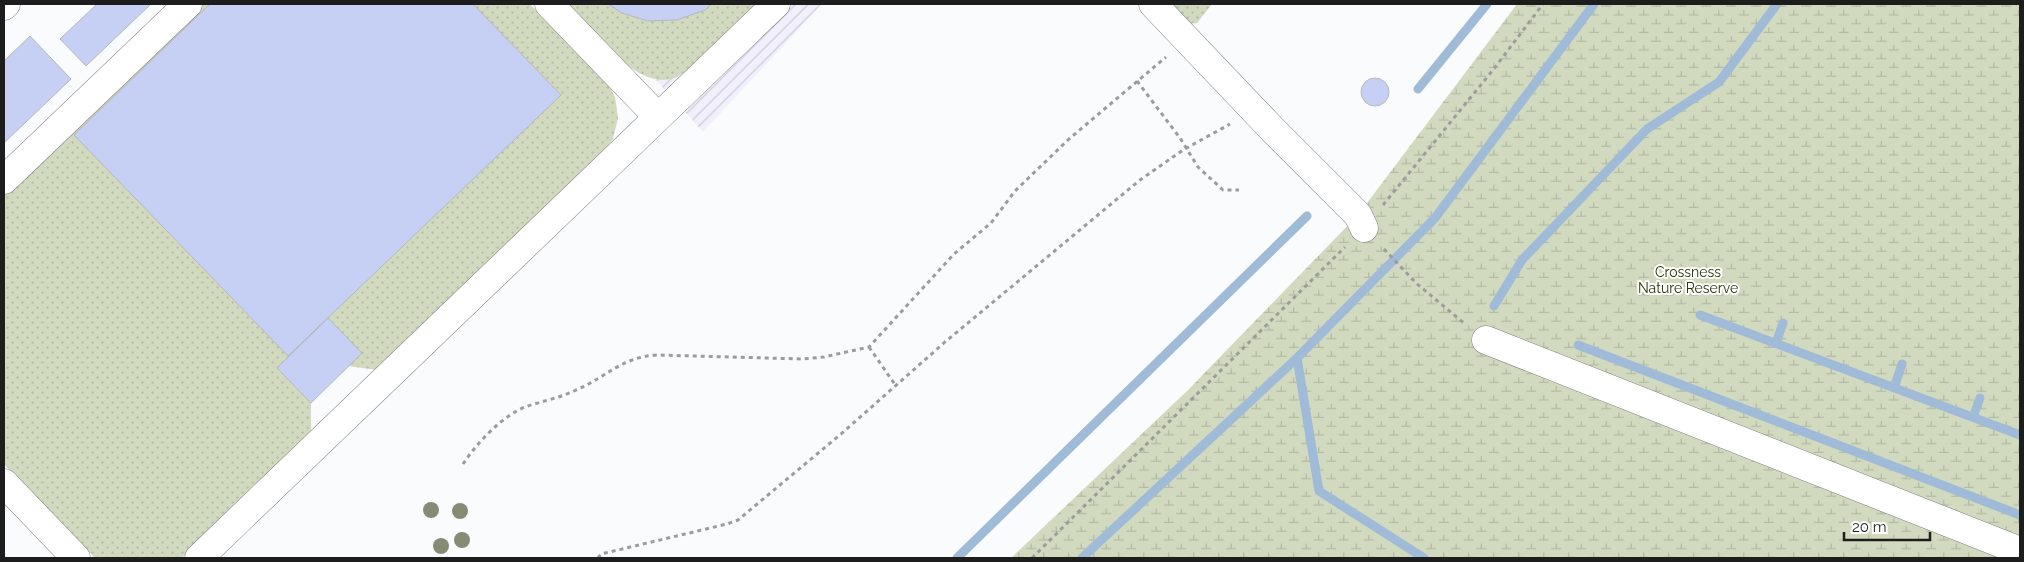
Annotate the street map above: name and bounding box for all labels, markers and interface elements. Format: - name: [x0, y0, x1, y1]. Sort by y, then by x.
- park label: Crossness Nature Reserve: [1638, 264, 1738, 296]
- scale bar: [1844, 510, 1930, 542]
- text: 20 m: [1852, 518, 1887, 536]

